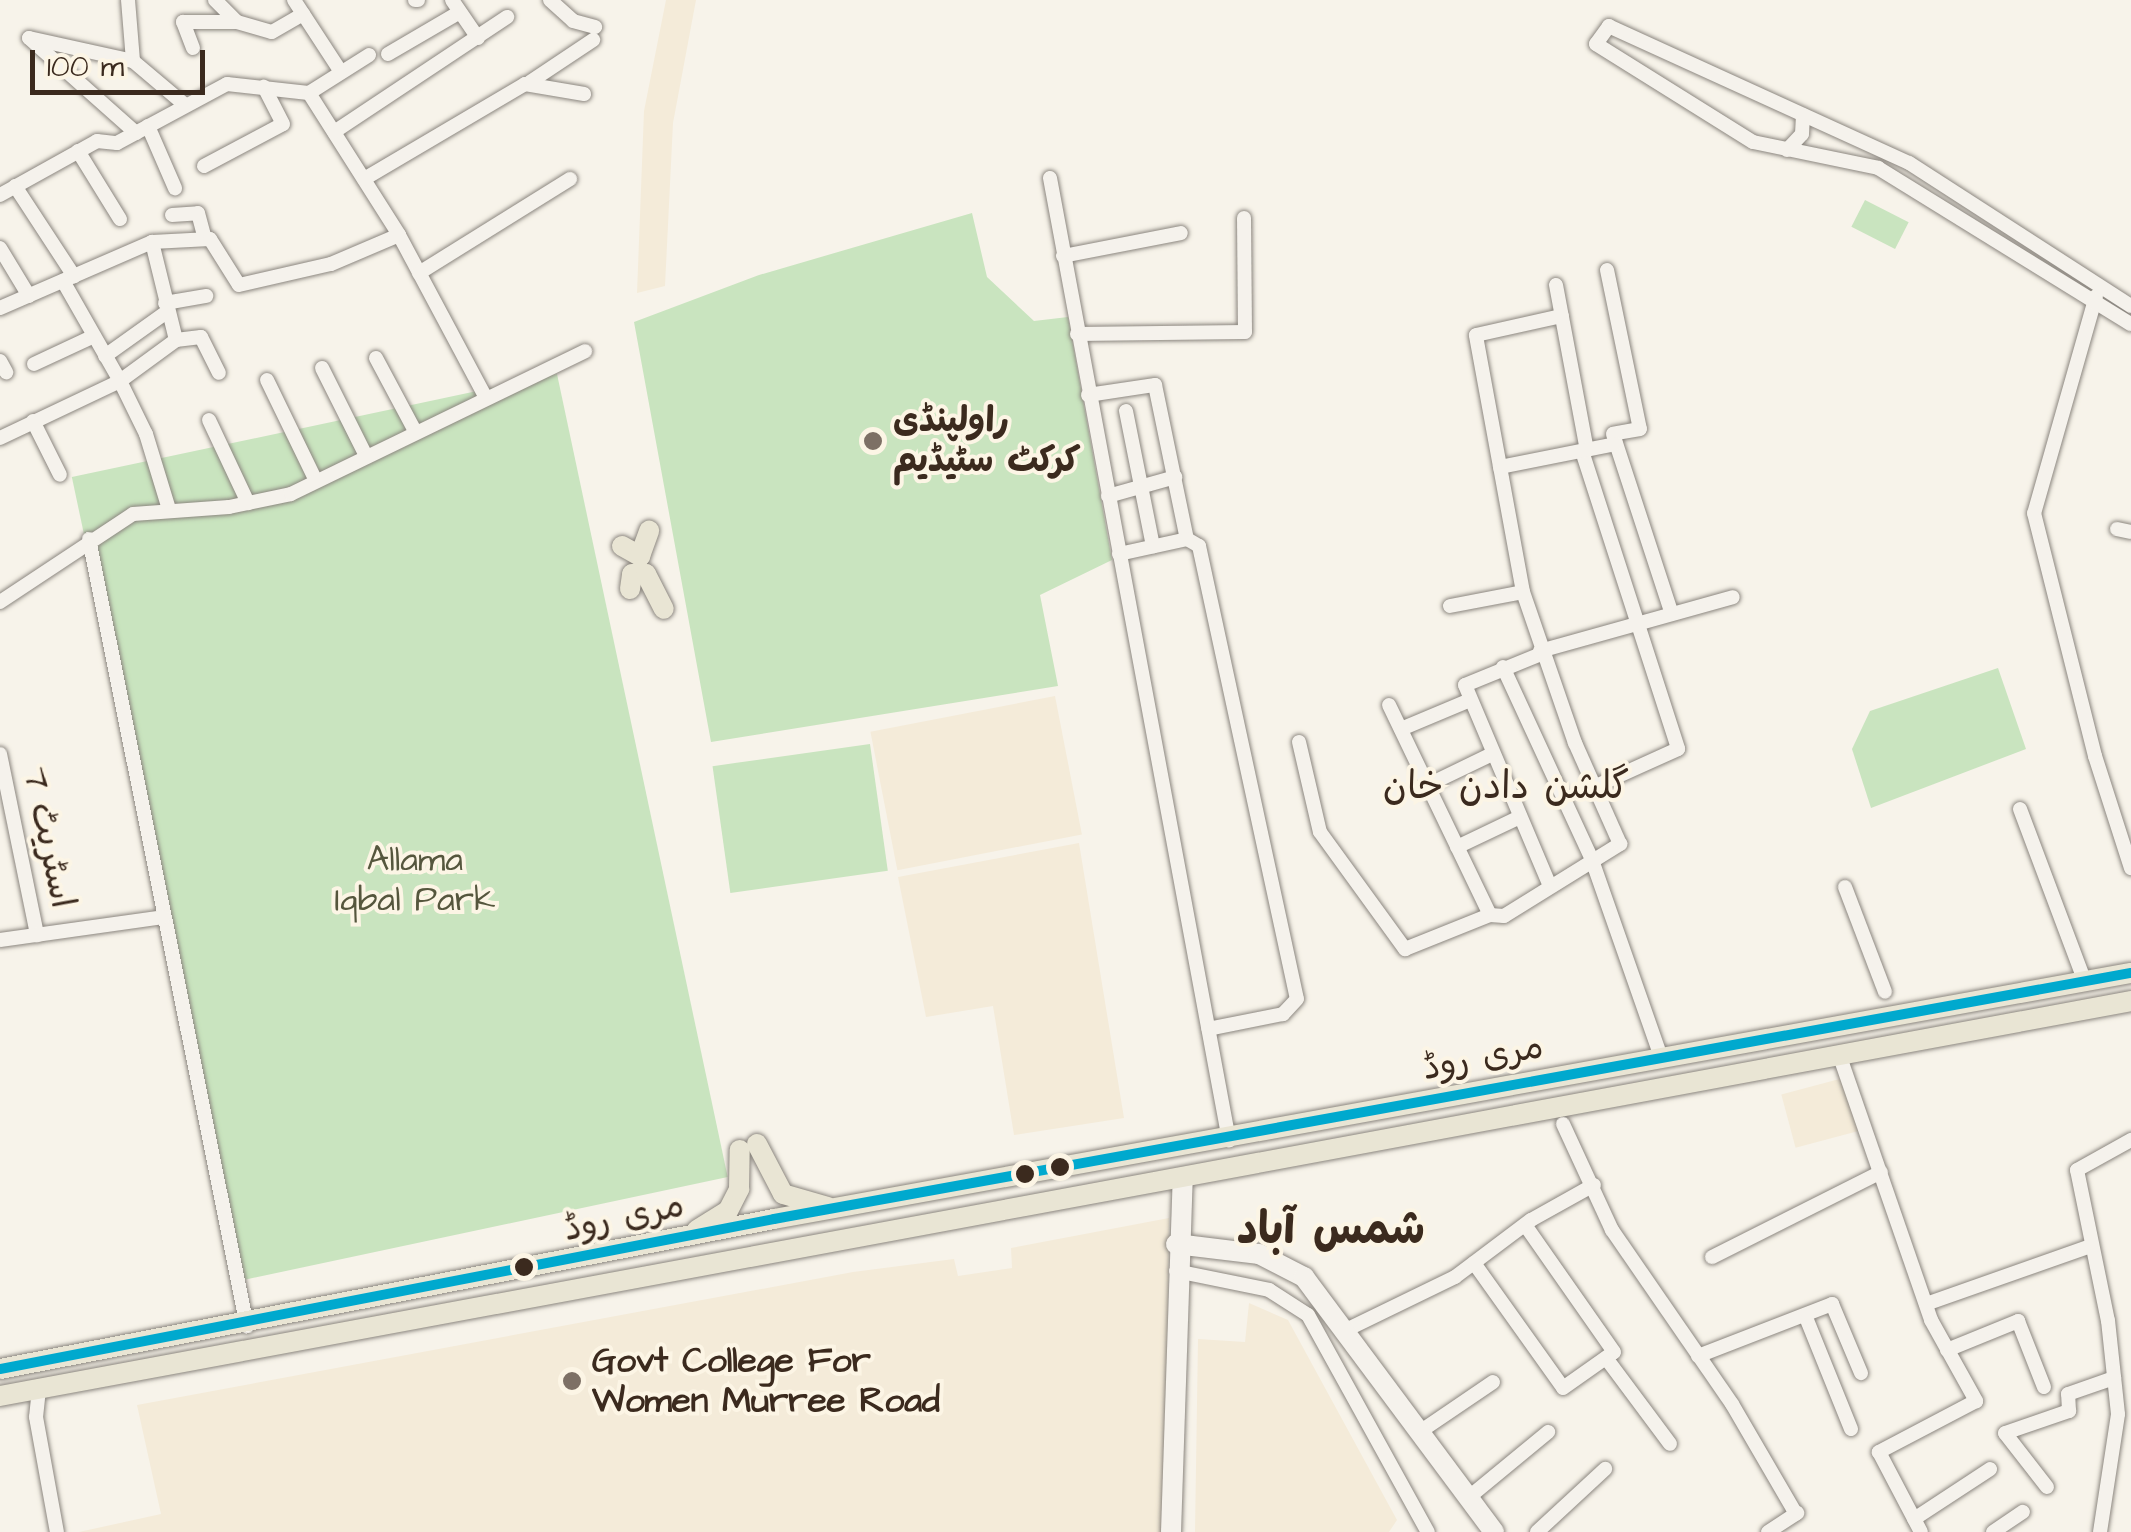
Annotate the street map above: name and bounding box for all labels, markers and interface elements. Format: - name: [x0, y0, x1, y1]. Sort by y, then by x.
- scale bar: [35, 30, 210, 92]
- text: 100 m: [47, 46, 124, 88]
- place label: راولپنڈی کرکٹ سٹیڈیم: [893, 400, 1080, 482]
- marker: راولپنڈی کرکٹ سٹیڈیم: [862, 430, 884, 452]
- street label: اسٹریٹ 7: [13, 764, 83, 912]
- district label: گلشن دادن خان: [1383, 765, 1629, 811]
- park label: Allama Iqbal Park: [334, 839, 496, 921]
- street label: مری روڈ: [1419, 1026, 1547, 1090]
- unlabelled marker: [1050, 1157, 1070, 1177]
- unlabelled marker: [1015, 1164, 1035, 1184]
- street label: مری روڈ: [560, 1185, 688, 1251]
- district label: شمس آباد: [1237, 1204, 1425, 1258]
- unlabelled marker: [514, 1257, 534, 1277]
- place label: Govt College For Women Murree Road: [592, 1340, 940, 1422]
- marker: Govt College For Women Murree Road: [561, 1370, 583, 1392]

